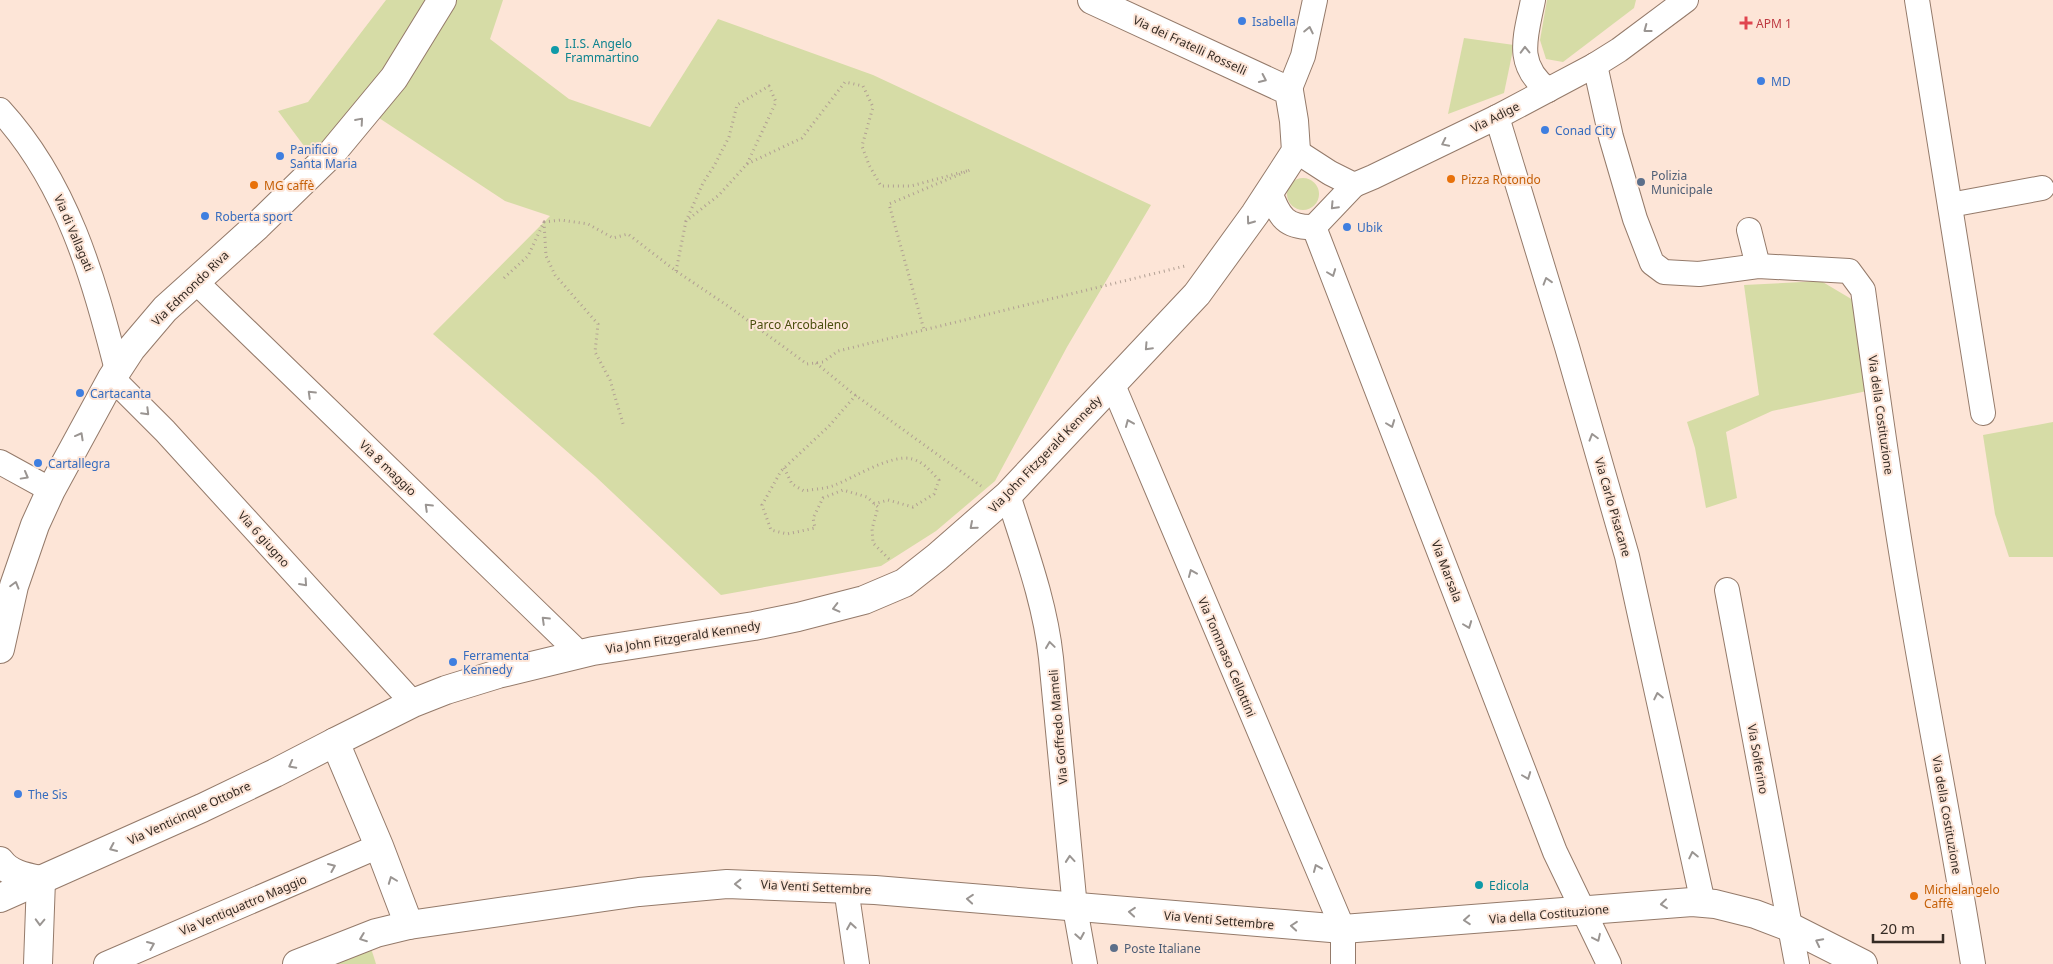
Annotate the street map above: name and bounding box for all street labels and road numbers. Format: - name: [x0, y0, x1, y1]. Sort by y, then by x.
- street label: Via dei Fratelli Rosselli: [1130, 11, 1250, 79]
- street label: Via Adige: [1468, 97, 1522, 136]
- street label: Via di Vallagati: [50, 192, 98, 274]
- street label: Via Edmondo Riva: [148, 247, 232, 329]
- street label: Via della Costituzione: [1864, 354, 1898, 476]
- street label: Via John Fitzgerald Kennedy: [985, 391, 1106, 516]
- street label: Via 8 maggio: [356, 436, 420, 500]
- street label: Via Carlo Pisacane: [1591, 455, 1635, 559]
- street label: Via 6 giugno: [234, 507, 294, 571]
- street label: Via Marsala: [1427, 538, 1467, 604]
- street label: Via Tommaso Cellottini: [1194, 594, 1260, 720]
- street label: Via John Fitzgerald Kennedy: [604, 616, 762, 658]
- street label: Via Goffredo Mameli: [1045, 669, 1071, 785]
- street label: Via Solferino: [1743, 723, 1773, 795]
- street label: Via della Costituzione: [1928, 754, 1966, 876]
- street label: Via Venticinque Ottobre: [125, 777, 253, 849]
- street label: Via Ventiquattro Maggio: [177, 870, 309, 940]
- street label: Via Venti Settembre: [760, 876, 872, 898]
- street label: Via della Costituzione: [1488, 900, 1610, 928]
- street label: Via Venti Settembre: [1163, 907, 1275, 933]

